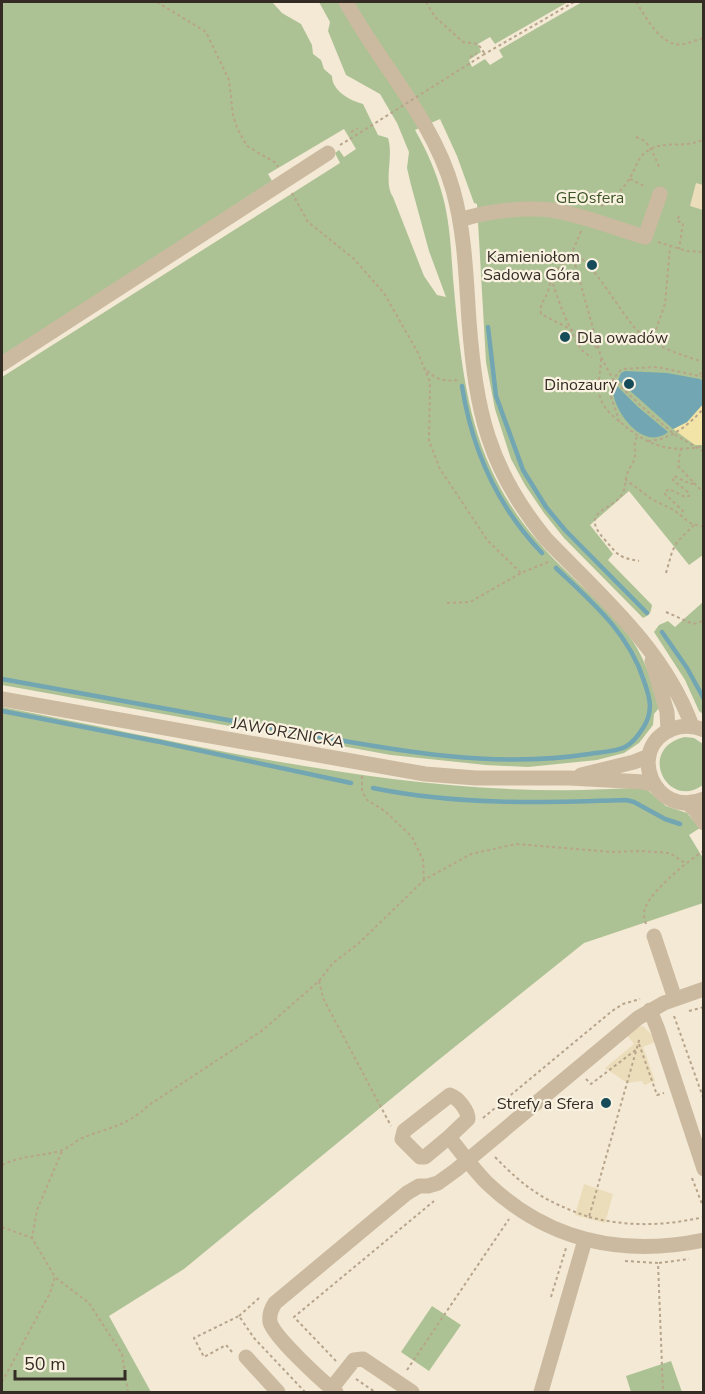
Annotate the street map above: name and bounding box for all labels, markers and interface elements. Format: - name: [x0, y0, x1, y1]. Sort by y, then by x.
- park label: GEOsfera: [556, 187, 624, 209]
- place label: Kamieniołom Sadowa Góra: [483, 246, 580, 286]
- marker: Kamieniołom Sadowa Góra: [585, 258, 599, 272]
- place label: Dla owadów: [577, 327, 669, 349]
- marker: Dla owadów: [558, 330, 572, 344]
- place label: Dinozaury: [544, 374, 618, 396]
- marker: Dinozaury: [622, 377, 636, 391]
- street label: JAWORZNICKA: [229, 712, 346, 754]
- place label: Strefy a Sfera: [497, 1093, 594, 1115]
- marker: Strefy a Sfera: [599, 1096, 613, 1110]
- scale bar: [15, 1343, 124, 1381]
- text: 50 m: [24, 1352, 66, 1376]

